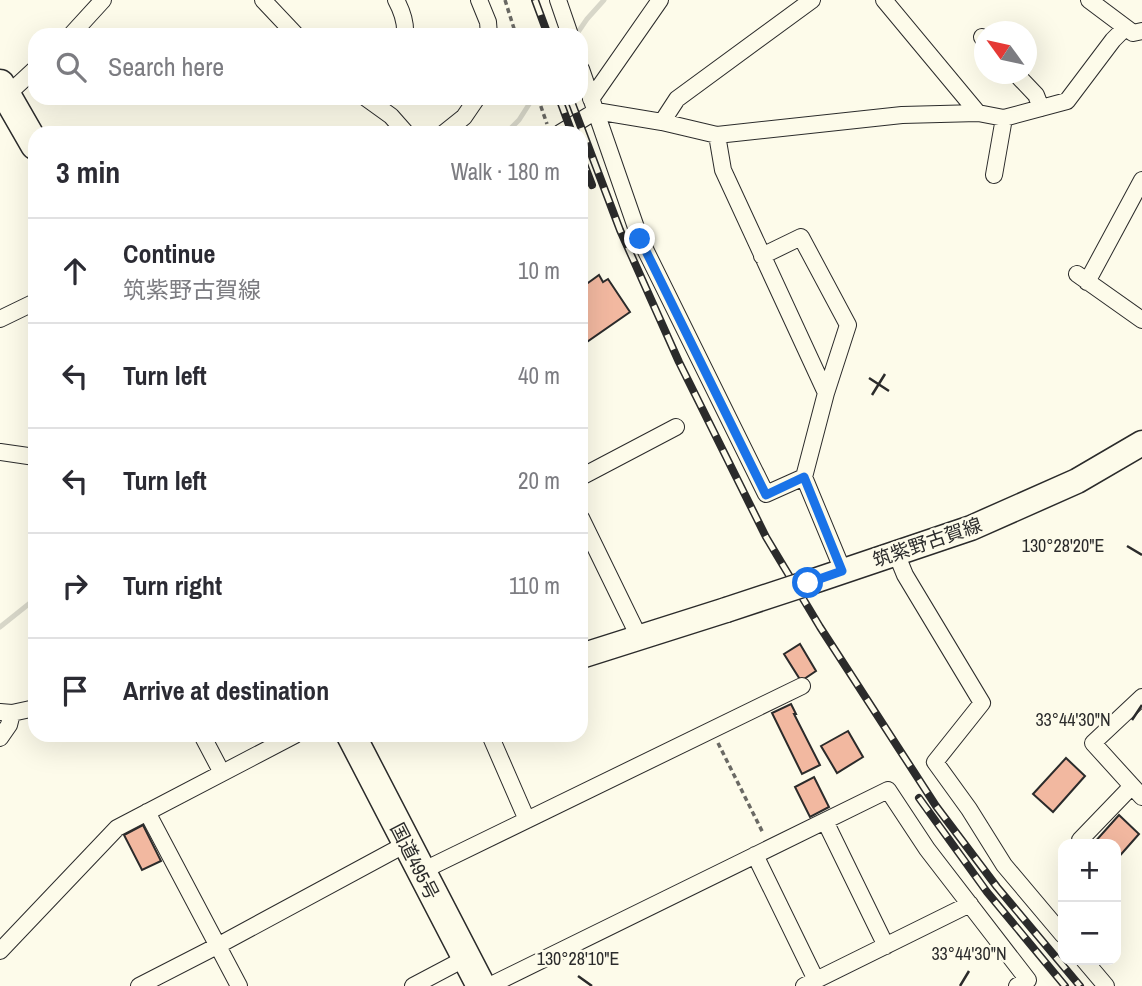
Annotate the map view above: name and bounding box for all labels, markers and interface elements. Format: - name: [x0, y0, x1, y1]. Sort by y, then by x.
- north arrow: [974, 21, 1037, 84]
- search box: [28, 28, 588, 105]
- icon: search: [52, 48, 90, 86]
- text: Search here: [108, 49, 224, 84]
- text: 3 min: [56, 152, 120, 192]
- text: Walk · 180 m: [451, 156, 560, 187]
- route end: [624, 223, 655, 254]
- text: Continue: [123, 236, 215, 271]
- icon: ahead: [56, 252, 94, 290]
- text: 10 m: [518, 255, 560, 286]
- text: 筑紫野古賀線: [123, 274, 261, 305]
- icon: left: [56, 357, 94, 395]
- text: Turn left: [123, 358, 207, 393]
- text: 40 m: [518, 360, 560, 391]
- icon: left: [56, 462, 94, 500]
- text: Turn left: [123, 463, 207, 498]
- text: 20 m: [518, 465, 560, 496]
- street label: 筑紫野古賀線: [869, 511, 985, 573]
- text: 130°28'20"E: [1022, 533, 1104, 558]
- icon: right: [56, 567, 94, 605]
- route start: [792, 567, 823, 598]
- text: Turn right: [123, 568, 222, 603]
- text: 110 m: [509, 570, 560, 601]
- icon: arrive: [56, 672, 94, 710]
- text: Arrive at destination: [123, 673, 329, 708]
- text: 33°44'30"N: [1035, 707, 1111, 732]
- street label: 国道495号: [385, 818, 445, 904]
- map controls: [1058, 839, 1121, 965]
- button: +: [1058, 839, 1121, 902]
- button: −: [1058, 902, 1121, 965]
- text: 33°44'30"N: [931, 941, 1007, 966]
- text: 130°28'10"E: [537, 946, 619, 971]

